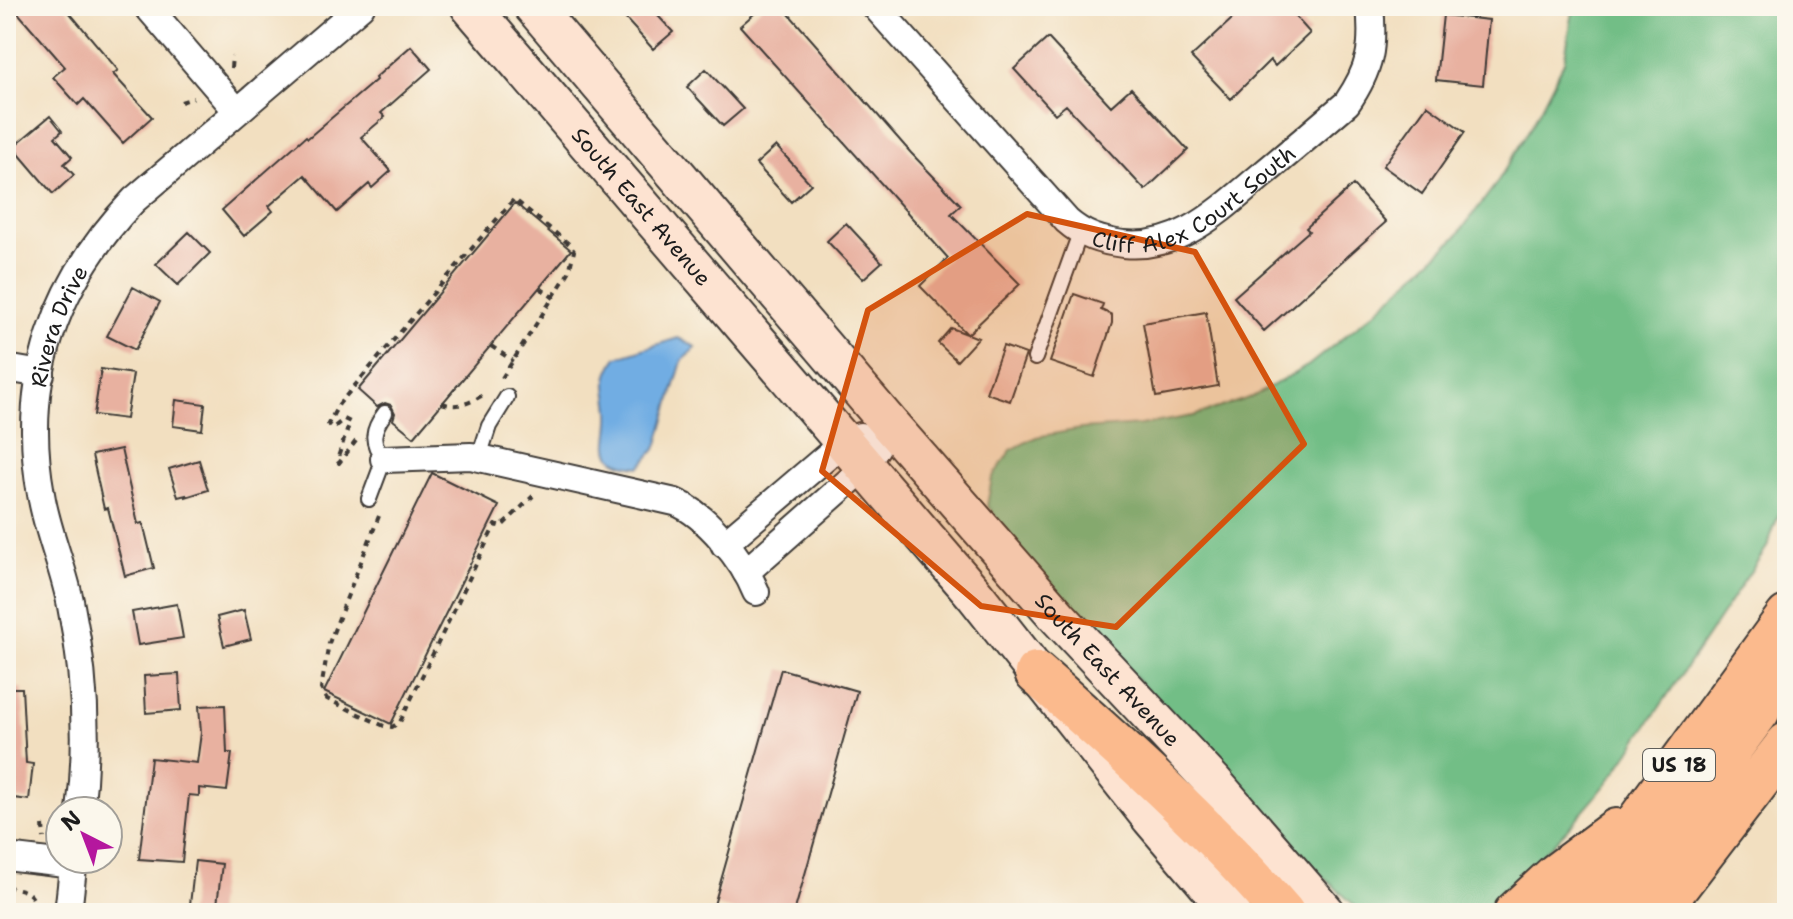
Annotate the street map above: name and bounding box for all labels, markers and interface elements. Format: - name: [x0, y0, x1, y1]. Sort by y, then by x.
- street label: South East Avenue: [566, 121, 718, 292]
- street label: Cliff Alex Court South: [1089, 139, 1302, 259]
- street label: Rivera Drive: [24, 260, 94, 389]
- street label: South East Avenue: [1029, 586, 1187, 753]
- road number: US 18: [1643, 749, 1715, 781]
- north arrow: [44, 795, 124, 875]
- text: N: [55, 804, 87, 837]

